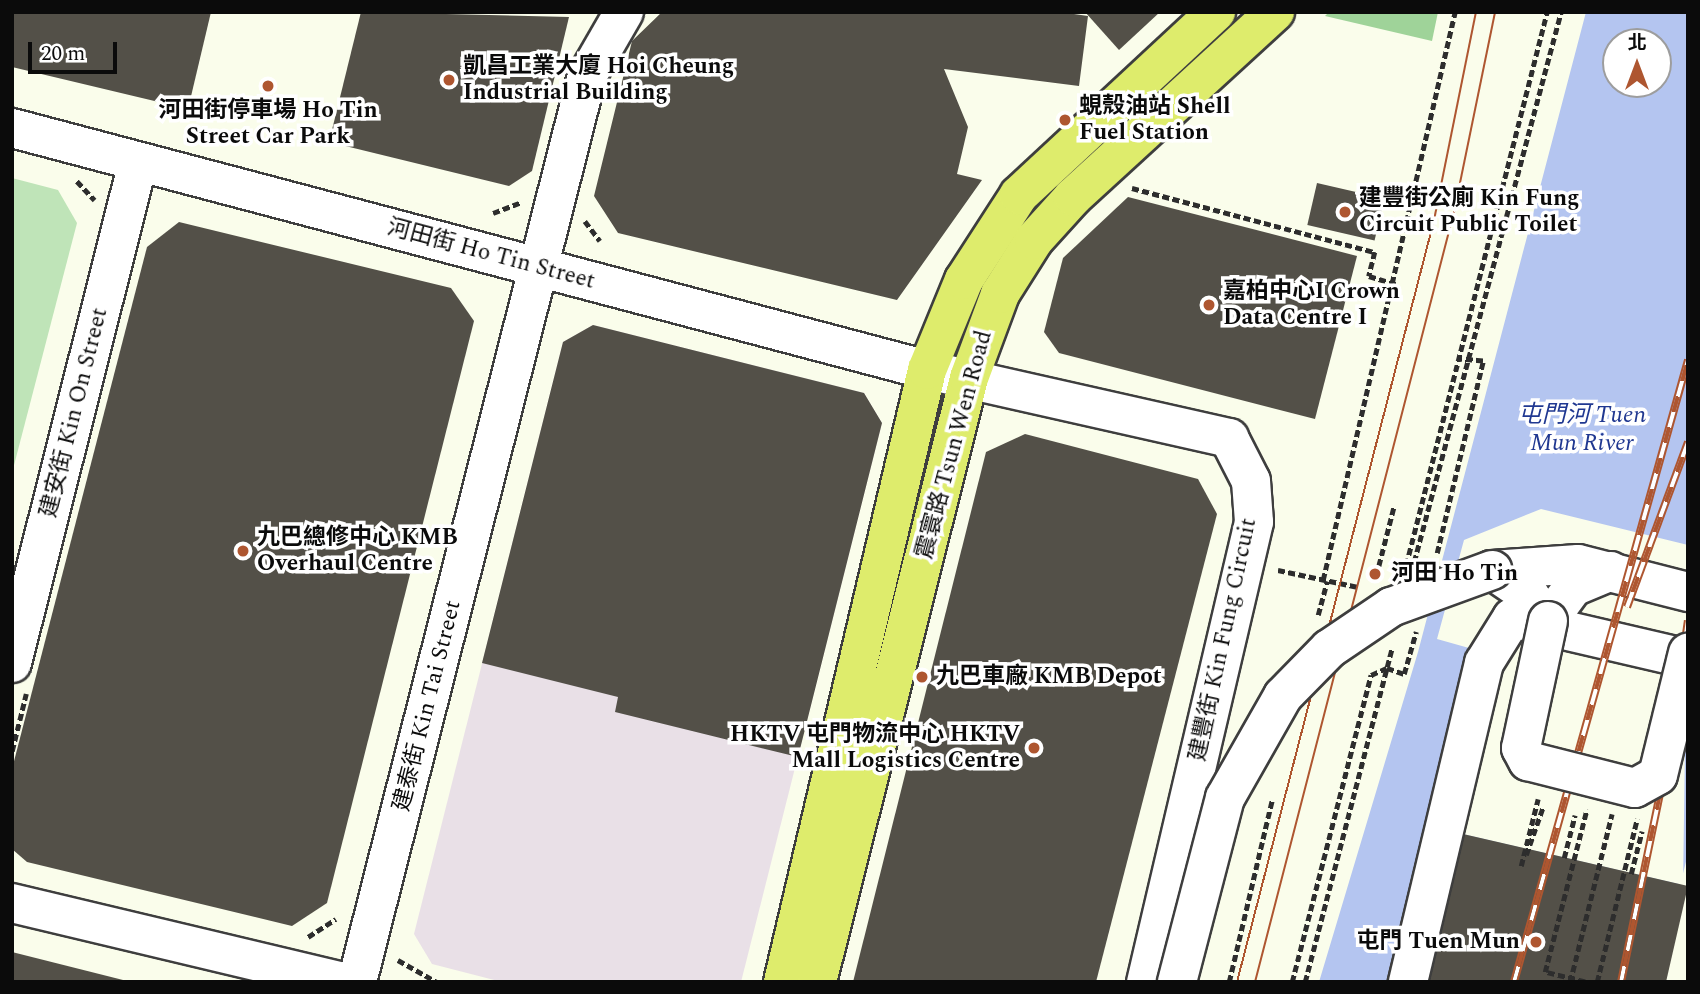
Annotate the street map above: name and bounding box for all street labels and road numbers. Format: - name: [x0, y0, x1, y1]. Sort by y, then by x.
- street label: 河田街 Ho Tin Street: [384, 214, 598, 296]
- street label: 建安街 Kin On Street: [36, 305, 114, 521]
- street label: 震寰路 Tsun Wen Road: [911, 328, 999, 562]
- street label: 建豐街 Kin Fung Circuit: [1185, 516, 1263, 764]
- street label: 建泰街 Kin Tai Street: [388, 598, 468, 814]

